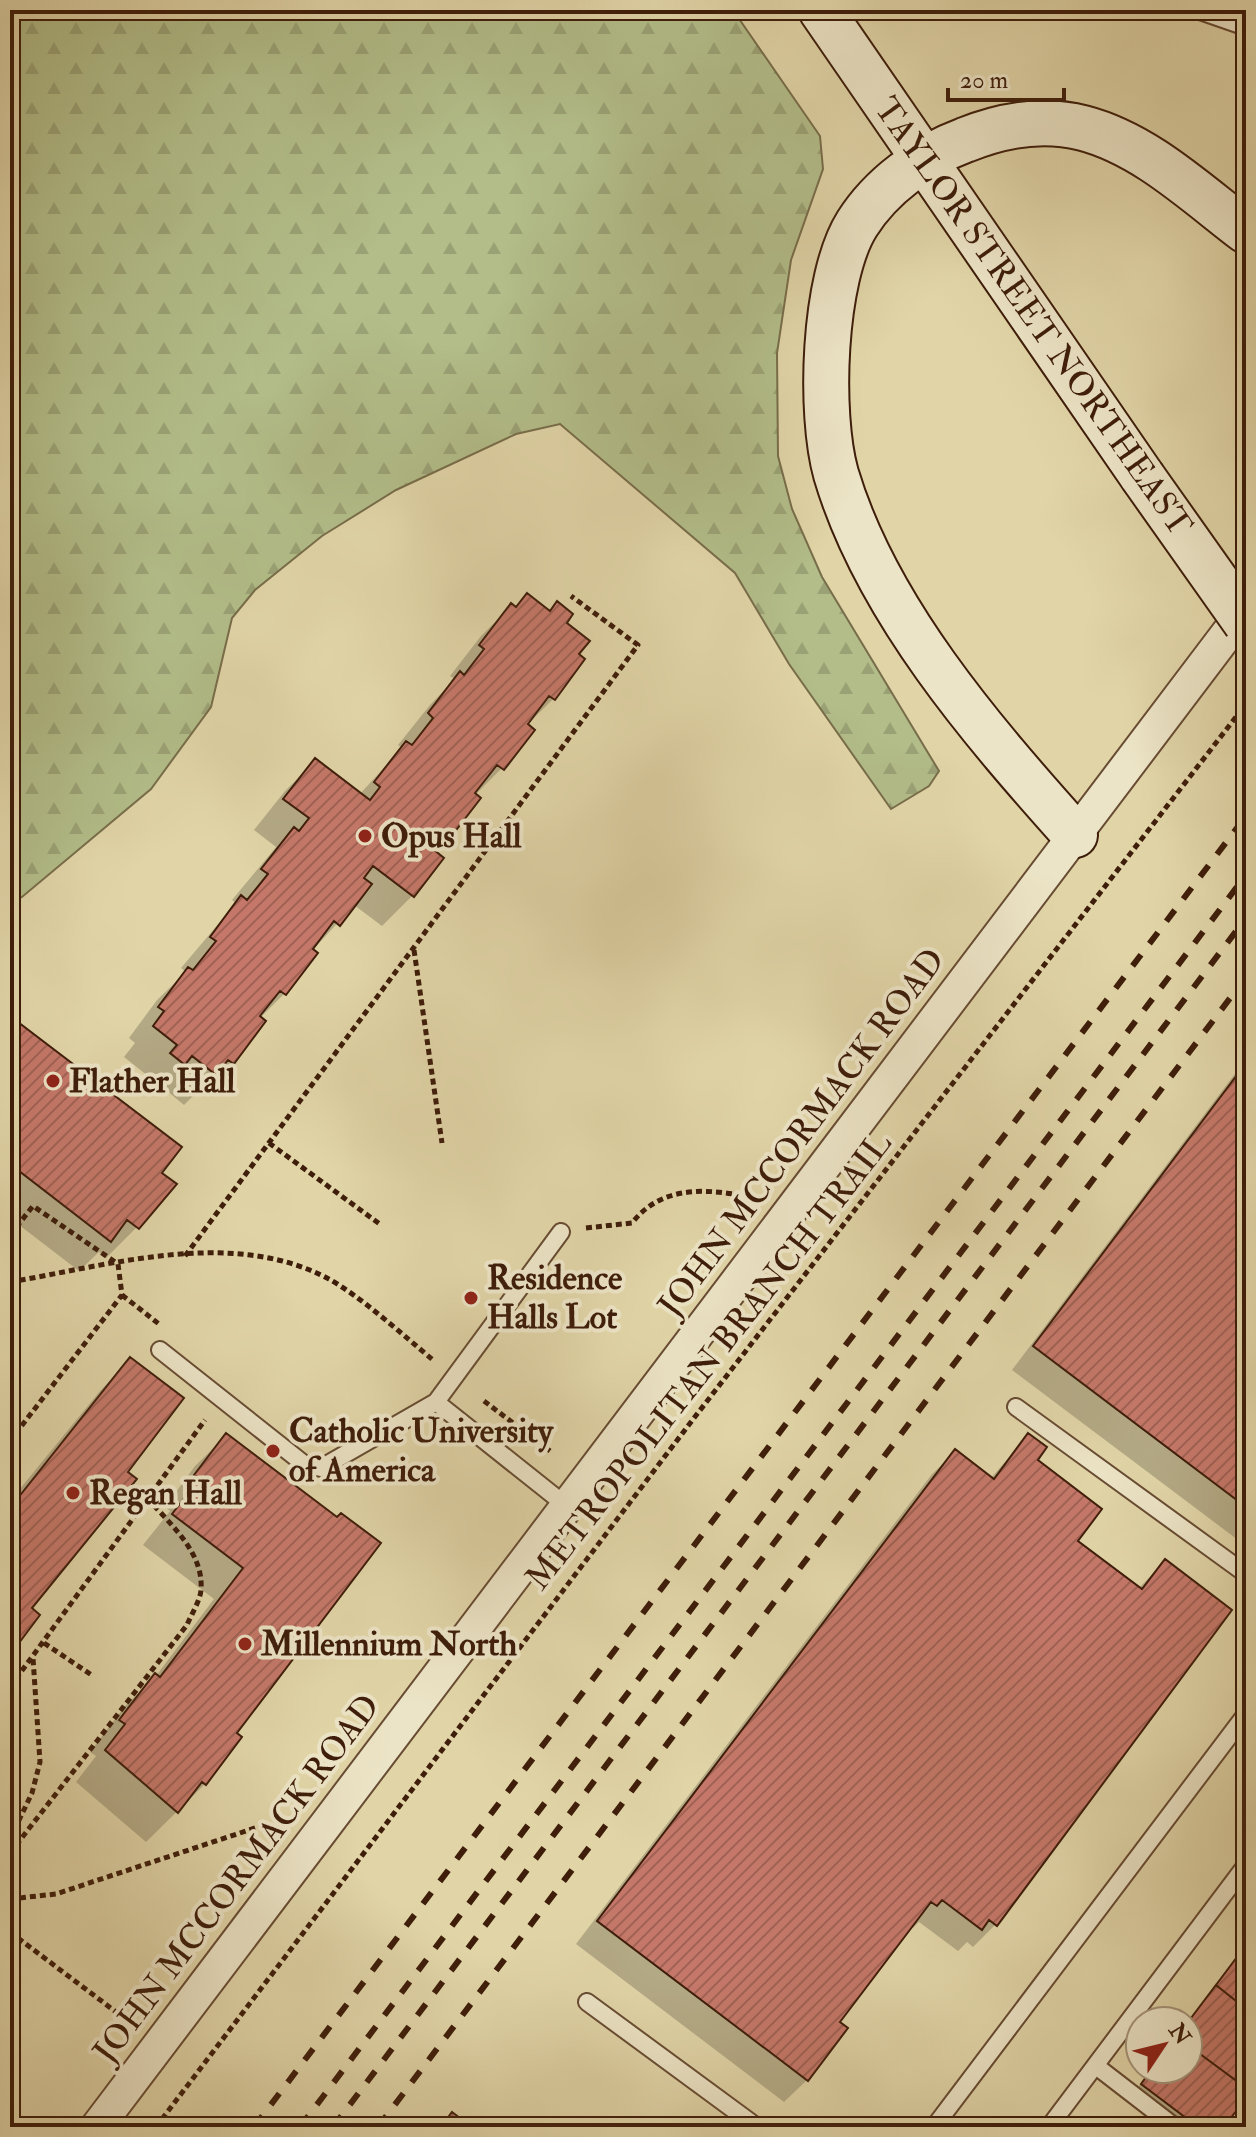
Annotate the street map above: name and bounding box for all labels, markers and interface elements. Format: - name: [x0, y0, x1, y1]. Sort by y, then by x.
- scale bar: [948, 52, 1064, 102]
- text: 20 m: [960, 65, 1009, 96]
- street label: TAYLOR STREET NORTHEAST: [865, 89, 1201, 545]
- place label: Opus Hall: [381, 815, 522, 858]
- marker: Opus Hall: [356, 827, 374, 845]
- street label: JOHN MCCORMACK ROAD: [649, 940, 955, 1327]
- place label: Flather Hall: [69, 1060, 235, 1103]
- marker: Flather Hall: [44, 1072, 62, 1090]
- street label: METROPOLITAN BRANCH TRAIL: [517, 1123, 902, 1599]
- place label: Residence Halls Lot: [487, 1257, 623, 1339]
- marker: Residence Halls Lot: [462, 1289, 480, 1307]
- place label: Catholic University of America: [289, 1410, 554, 1492]
- marker: Catholic University of America: [264, 1442, 282, 1460]
- place label: Regan Hall: [89, 1472, 242, 1515]
- marker: Regan Hall: [64, 1484, 82, 1502]
- place label: Millennium North: [260, 1623, 517, 1666]
- marker: Millennium North: [236, 1635, 254, 1653]
- street label: JOHN MCCORMACK ROAD: [84, 1686, 390, 2073]
- north arrow: [1124, 2005, 1204, 2085]
- text: N: [1162, 2017, 1197, 2050]

